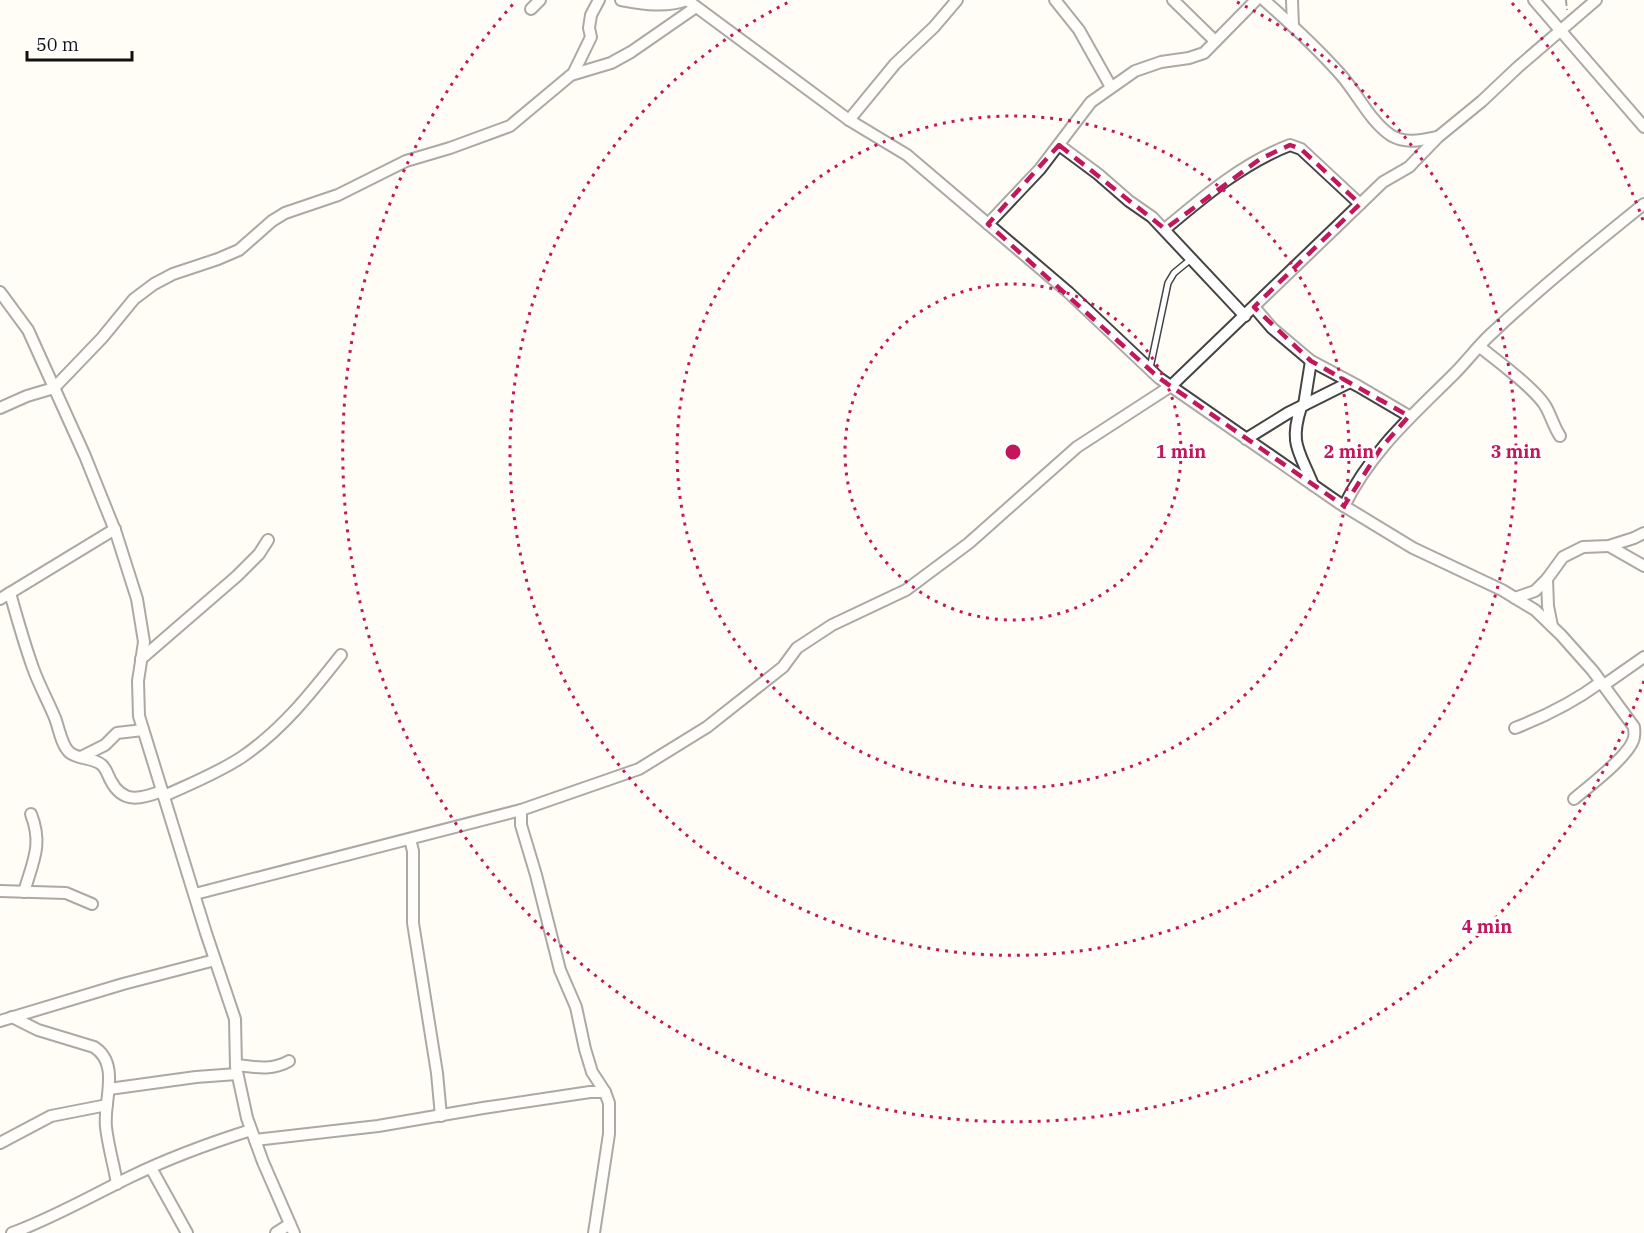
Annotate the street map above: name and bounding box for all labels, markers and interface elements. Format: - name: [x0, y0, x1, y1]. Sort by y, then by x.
- scale bar: [27, 24, 132, 62]
- text: 50 m: [36, 33, 79, 56]
- text: 1 min: [1156, 440, 1206, 463]
- text: 2 min: [1324, 440, 1374, 463]
- text: 3 min: [1491, 440, 1541, 463]
- centre of rings: [1003, 442, 1023, 462]
- text: 4 min: [1462, 915, 1512, 938]

